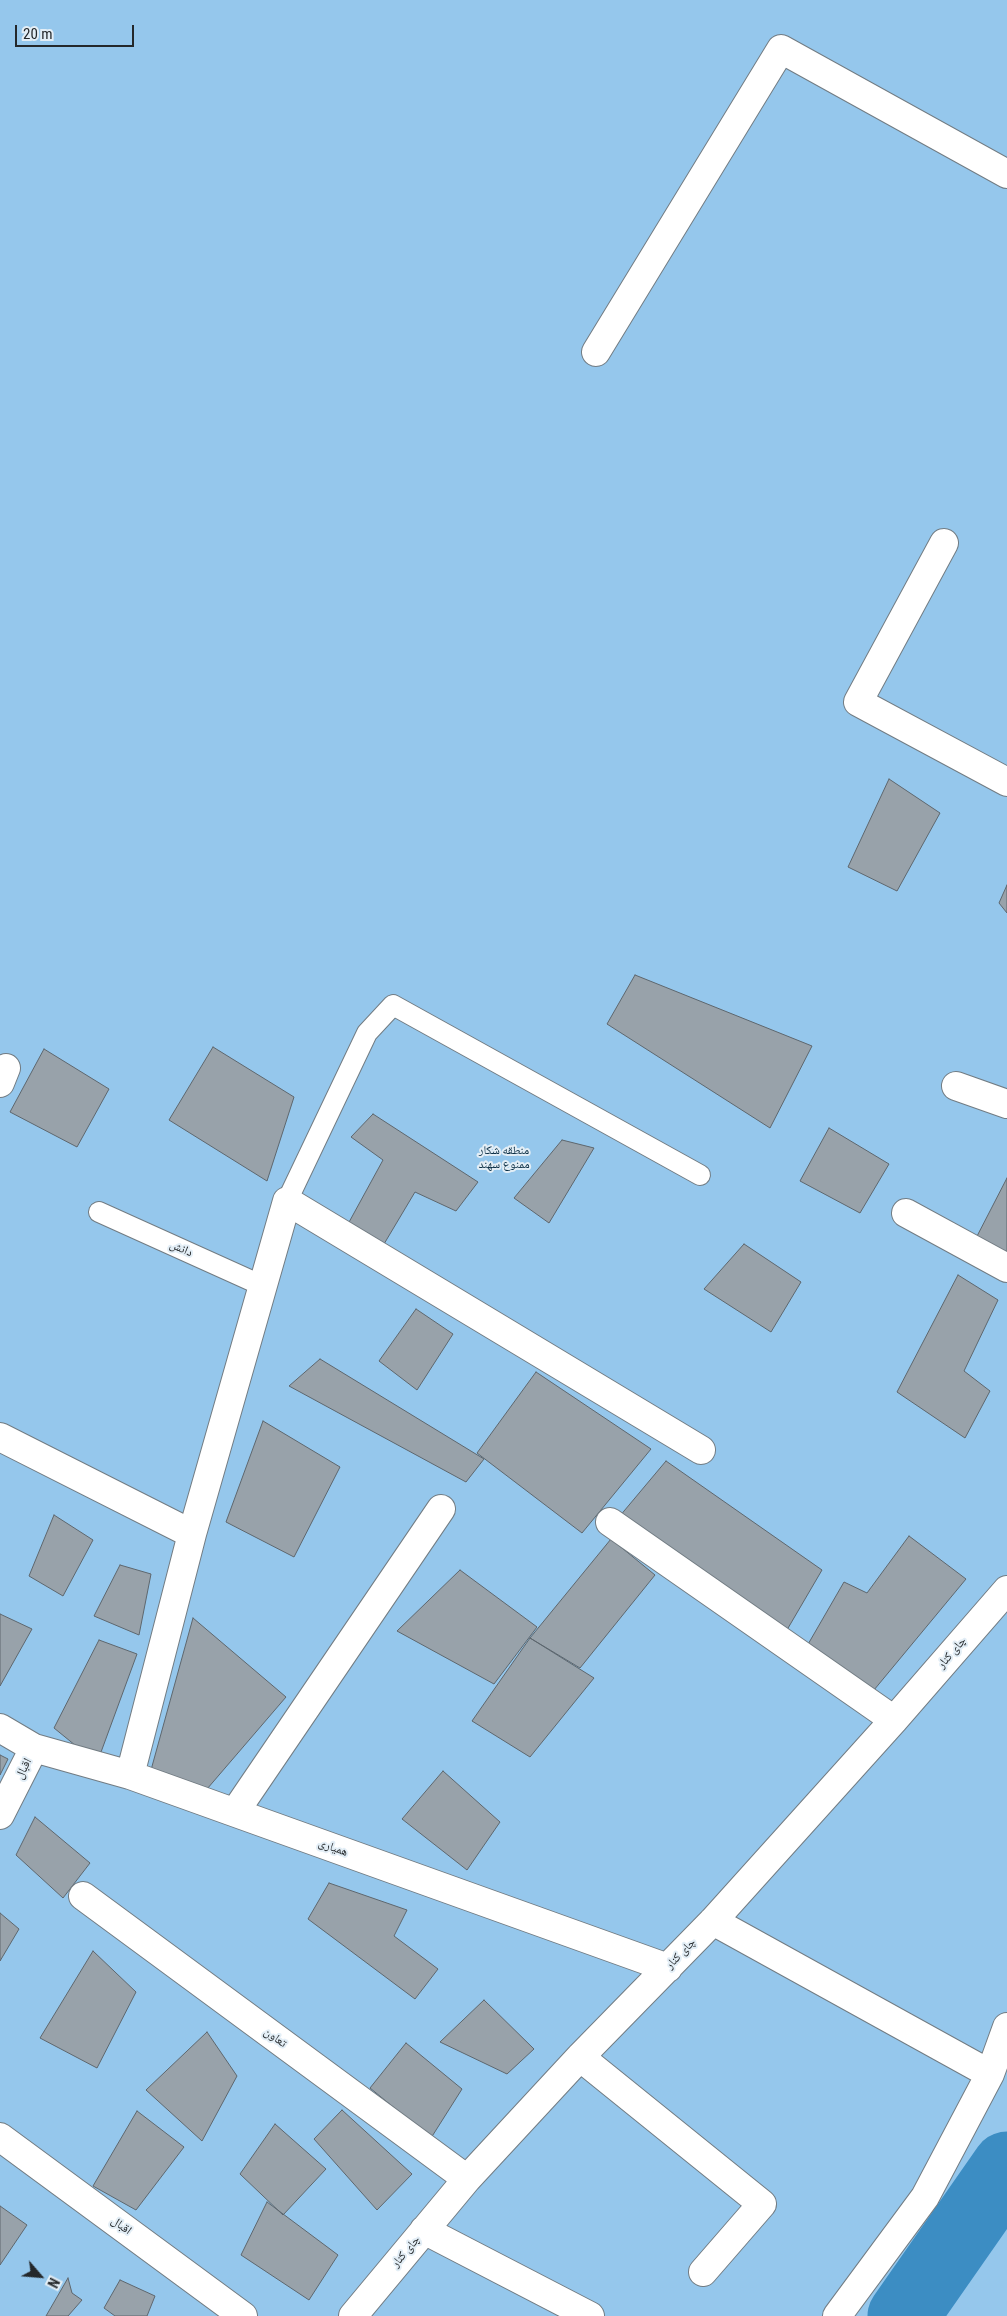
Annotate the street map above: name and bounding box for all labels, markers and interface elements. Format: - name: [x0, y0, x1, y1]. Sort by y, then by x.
- scale bar: [18, 15, 136, 47]
- text: 20 m: [23, 25, 53, 43]
- park label: منطقه شکار ممنوع سهند: [478, 1144, 530, 1172]
- street label: دانش: [167, 1238, 195, 1260]
- street label: چای کنار: [934, 1634, 970, 1672]
- street label: اقبال: [13, 1756, 35, 1782]
- street label: همیاری: [316, 1836, 350, 1860]
- street label: چای کنار: [663, 1936, 699, 1972]
- street label: تعاون: [261, 2025, 289, 2051]
- street label: اقبال: [108, 2214, 134, 2238]
- street label: چای کنار: [389, 2233, 423, 2271]
- north arrow: [15, 2251, 65, 2301]
- text: N: [44, 2275, 62, 2290]

